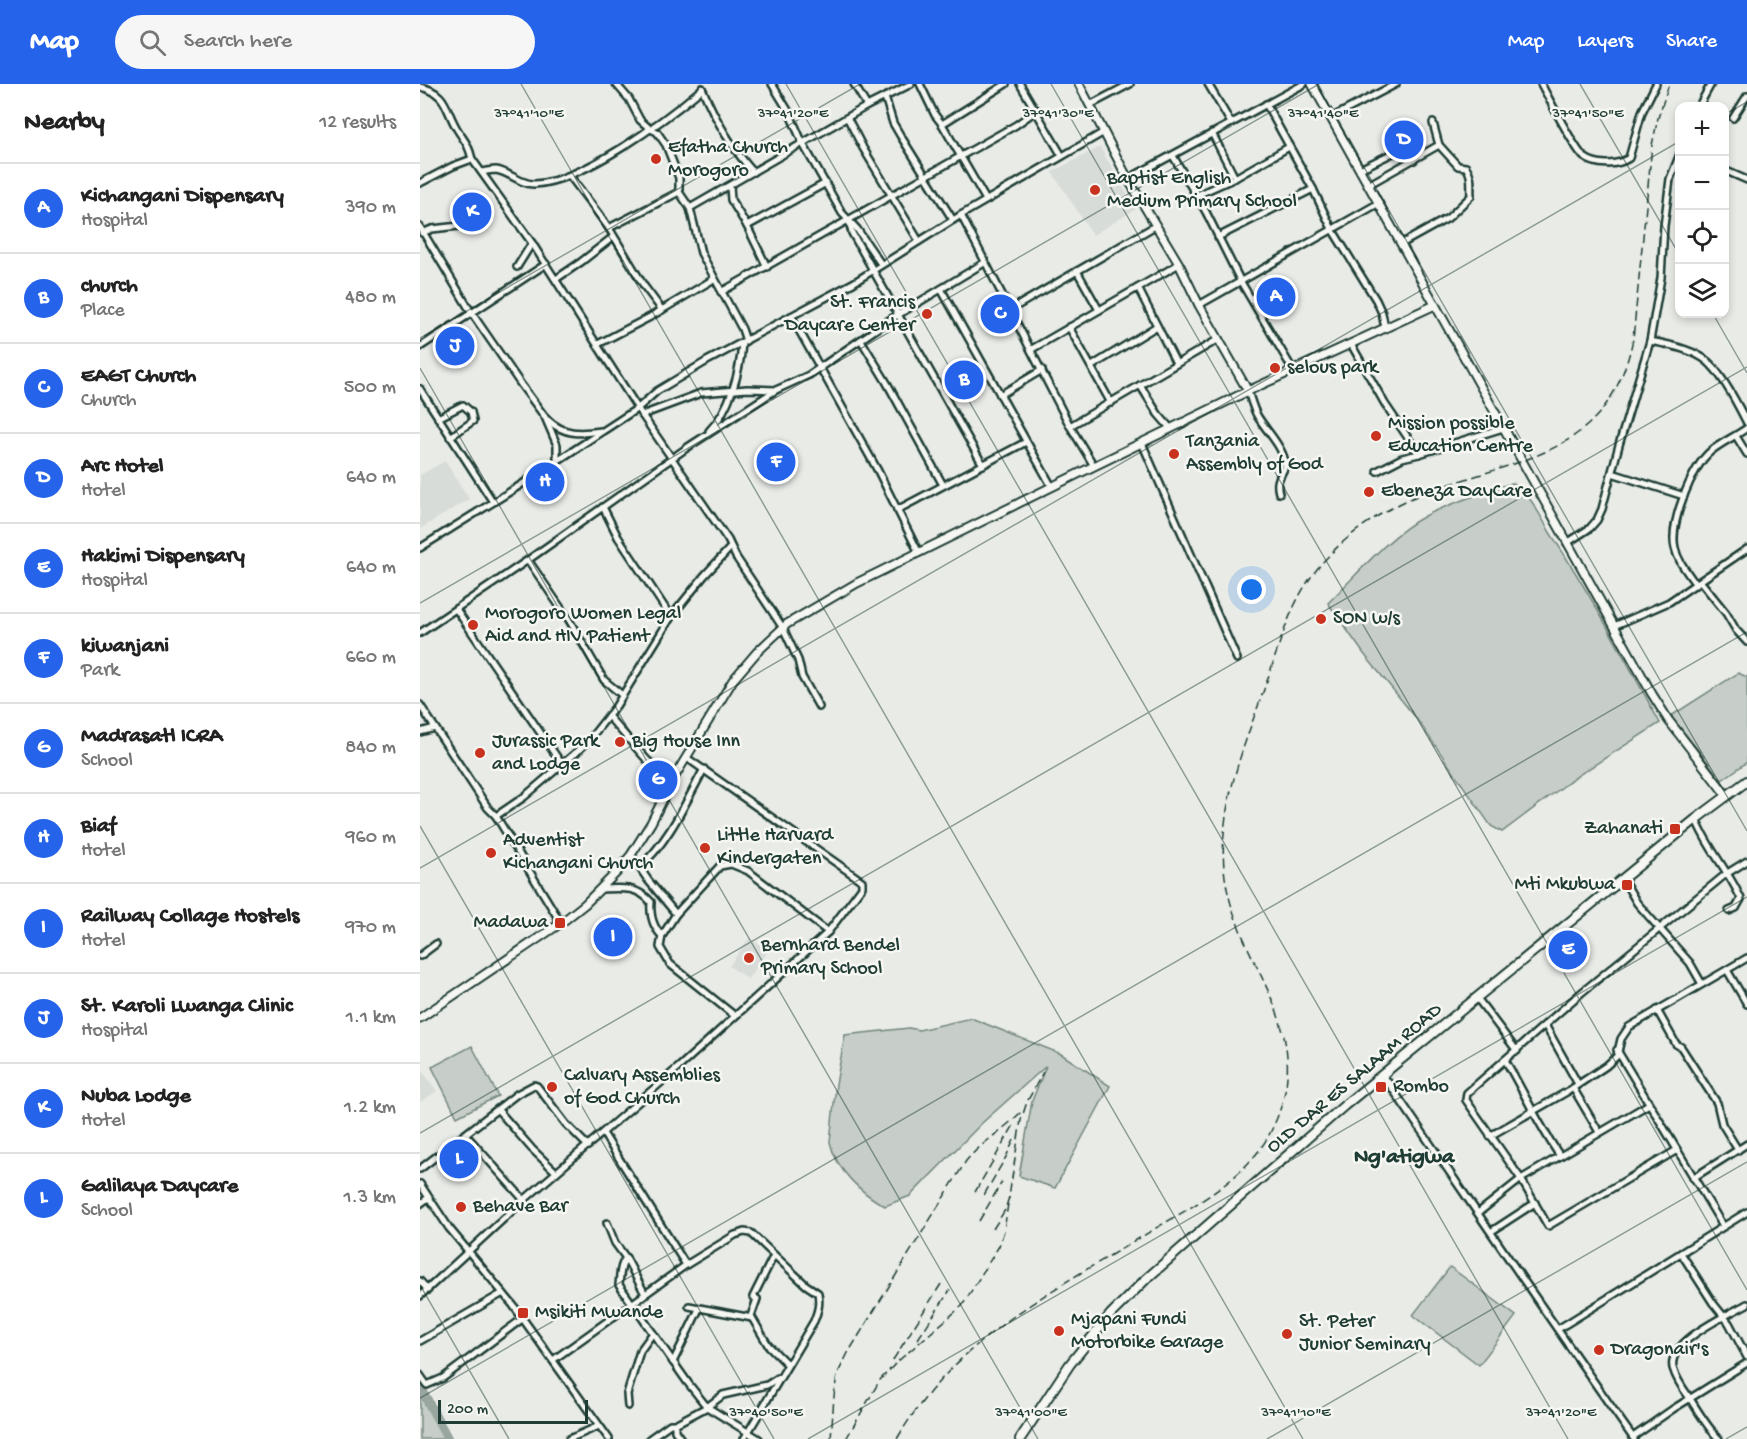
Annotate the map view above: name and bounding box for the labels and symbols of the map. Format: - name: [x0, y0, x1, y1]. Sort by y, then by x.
- text: 37°41'10"E: [493, 105, 564, 123]
- text: 37°41'20"E: [757, 105, 829, 123]
- text: 37°41'30"E: [1021, 105, 1094, 123]
- text: 37°41'40"E: [1287, 105, 1359, 123]
- text: 37°41'50"E: [1551, 105, 1624, 123]
- pin: D: [1384, 118, 1424, 162]
- place label: Efatha Church Morogoro: [668, 137, 788, 183]
- marker: Efatha Church Morogoro: [649, 152, 663, 166]
- place label: Baptist English Medium Primary School: [1106, 168, 1297, 214]
- marker: Baptist English Medium Primary School: [1088, 183, 1102, 197]
- pin: K: [452, 190, 492, 234]
- pin: A: [1256, 274, 1296, 320]
- place label: St. Francis Daycare Center: [783, 292, 917, 338]
- pin: C: [980, 292, 1020, 336]
- marker: St. Francis Daycare Center: [920, 307, 934, 321]
- pin: J: [435, 324, 474, 368]
- place label: selous park: [1287, 357, 1380, 380]
- pin: B: [944, 358, 984, 402]
- marker: selous park: [1268, 361, 1282, 375]
- place label: Mission possible Education Centre: [1388, 413, 1533, 459]
- marker: Mission possible Education Centre: [1369, 429, 1383, 443]
- place label: Tanzania Assembly of God: [1185, 431, 1325, 477]
- pin: F: [756, 440, 796, 484]
- marker: Tanzania Assembly of God: [1167, 447, 1181, 461]
- pin: H: [526, 460, 564, 504]
- place label: Ebeneza DayCare: [1381, 481, 1533, 504]
- marker: Ebeneza DayCare: [1362, 485, 1376, 499]
- your location: [1237, 575, 1266, 604]
- place label: Morogoro Women Legal Aid and HIV Patient: [485, 603, 681, 649]
- place label: SON w/s: [1333, 608, 1400, 631]
- marker: SON w/s: [1314, 612, 1328, 626]
- marker: Morogoro Women Legal Aid and HIV Patient: [466, 618, 480, 632]
- place label: Jurassic Park and Lodge: [492, 731, 601, 777]
- place label: Big House Inn: [631, 731, 741, 754]
- marker: Big House Inn: [613, 735, 627, 749]
- marker: Jurassic Park and Lodge: [473, 746, 487, 760]
- pin: G: [638, 758, 678, 802]
- place label: Zahanati: [1584, 818, 1663, 841]
- marker: Zahanati: [1668, 822, 1682, 836]
- place label: Little Harvard Kindergaten: [717, 825, 835, 871]
- place label: Adventist Kichangani Church: [503, 830, 653, 876]
- marker: Little Harvard Kindergaten: [698, 841, 712, 855]
- marker: Adventist Kichangani Church: [484, 846, 498, 860]
- place label: Mti Mkubwa: [1515, 874, 1616, 897]
- marker: Mti Mkubwa: [1620, 878, 1634, 892]
- place label: Madawa: [474, 912, 549, 935]
- pin: I: [594, 914, 632, 960]
- marker: Madawa: [553, 916, 567, 930]
- pin: E: [1548, 928, 1588, 972]
- place label: Bernhard Bendel Primary School: [760, 935, 900, 981]
- marker: Bernhard Bendel Primary School: [742, 951, 756, 965]
- street label: OLD DAR ES SALAAM ROAD: [1263, 998, 1448, 1159]
- place label: Calvary Assemblies of God Church: [564, 1065, 721, 1111]
- place label: Rombo: [1393, 1076, 1449, 1099]
- marker: Calvary Assemblies of God Church: [545, 1080, 559, 1094]
- marker: Rombo: [1374, 1080, 1388, 1094]
- pin: L: [440, 1136, 478, 1182]
- district label: Ng'atigwa: [1354, 1145, 1456, 1171]
- place label: Behave Bar: [472, 1196, 570, 1219]
- marker: Behave Bar: [454, 1200, 468, 1214]
- place label: Msikiti Mwande: [535, 1302, 664, 1325]
- marker: Msikiti Mwande: [516, 1306, 530, 1320]
- place label: Mjapani Fundi Motorbike Garage: [1071, 1309, 1224, 1355]
- place label: St. Peter Junior Seminary: [1299, 1311, 1431, 1357]
- marker: Mjapani Fundi Motorbike Garage: [1052, 1324, 1066, 1338]
- marker: St. Peter Junior Seminary: [1280, 1327, 1294, 1341]
- place label: Dragonair's: [1609, 1339, 1709, 1362]
- marker: Dragonair's: [1592, 1343, 1606, 1357]
- scale bar: [438, 1397, 588, 1424]
- text: 37°40'50"E: [728, 1404, 804, 1422]
- text: 37°41'00"E: [994, 1404, 1068, 1422]
- text: 37°41'10"E: [1260, 1404, 1331, 1422]
- text: 37°41'20"E: [1525, 1404, 1597, 1422]

